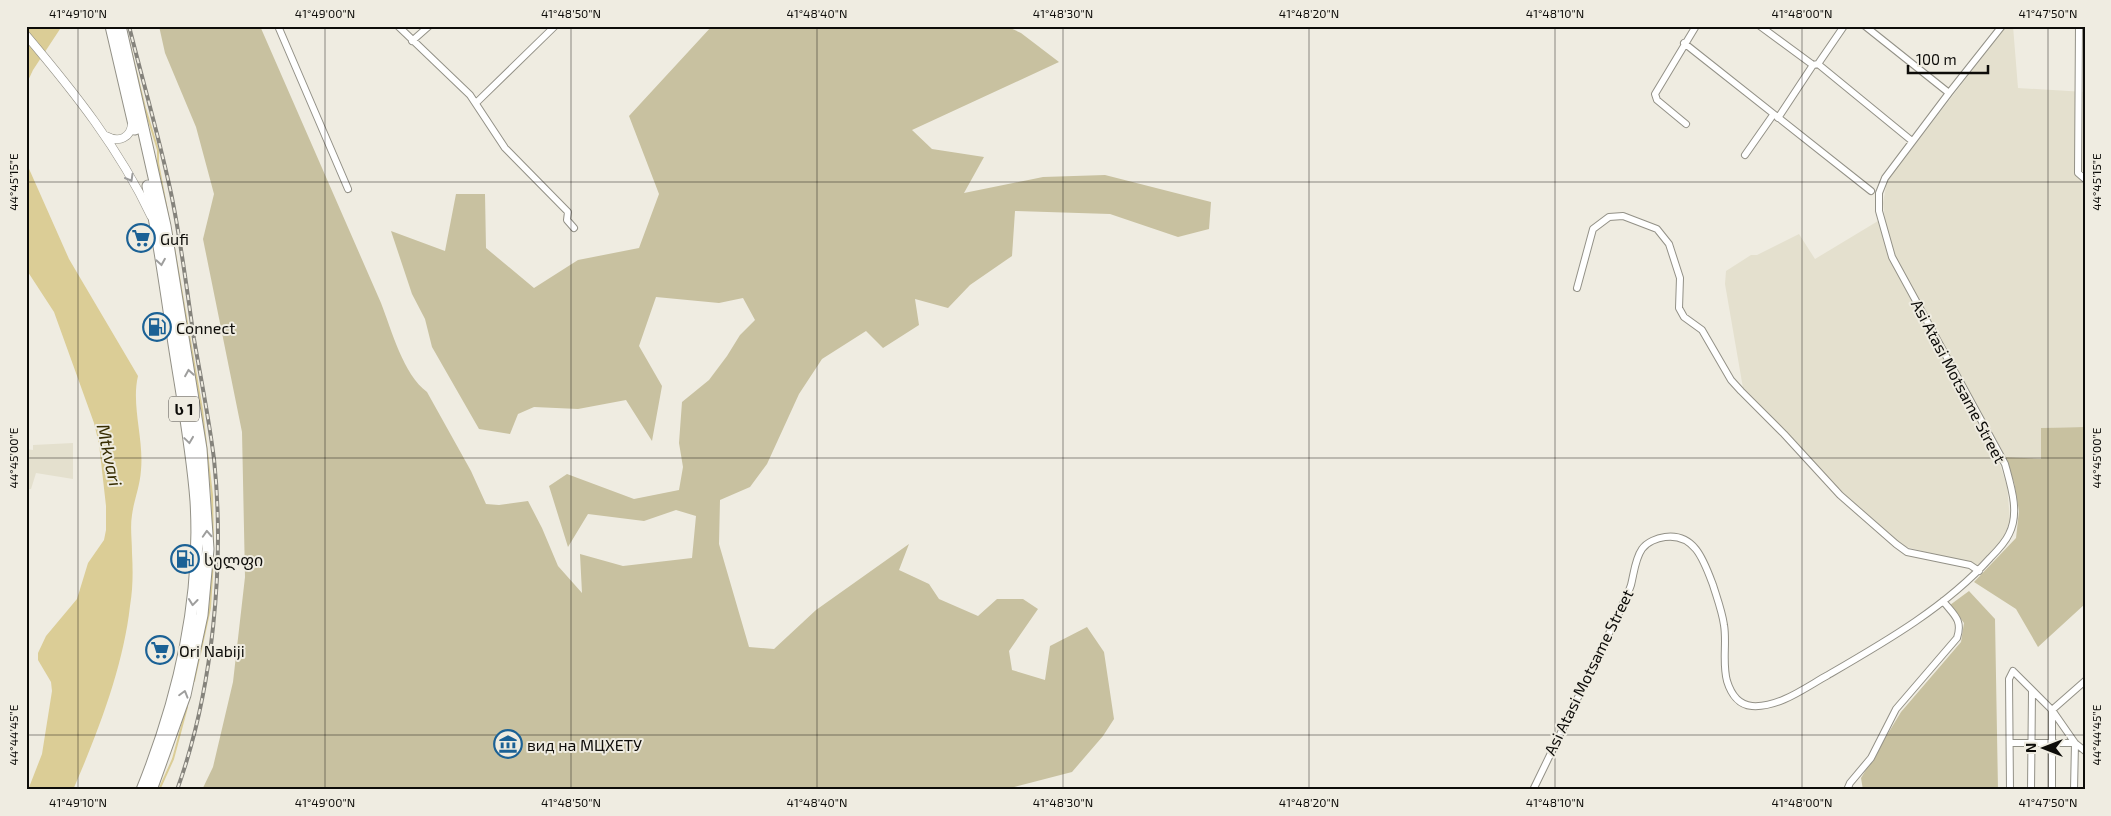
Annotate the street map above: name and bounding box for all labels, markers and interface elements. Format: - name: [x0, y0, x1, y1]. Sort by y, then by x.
- text: 41°49'10"N: [49, 6, 107, 20]
- text: 41°49'00"N: [295, 6, 355, 20]
- text: 41°48'50"N: [541, 6, 601, 20]
- text: 41°48'40"N: [787, 6, 847, 20]
- text: 41°48'30"N: [1033, 6, 1093, 20]
- text: 41°48'20"N: [1279, 6, 1339, 20]
- text: 41°48'10"N: [1526, 6, 1584, 20]
- text: 41°48'00"N: [1772, 6, 1832, 20]
- text: 41°47'50"N: [2019, 6, 2077, 20]
- scale bar: [1908, 42, 1988, 74]
- text: 100 m: [1916, 50, 1957, 68]
- text: 44°45'15"E: [6, 153, 20, 211]
- text: 44°45'15"E: [2089, 153, 2103, 211]
- one-way arrow: [124, 173, 134, 182]
- supermarket icon: Gufi: [126, 223, 156, 253]
- place label: Gufi: [160, 229, 189, 248]
- one-way arrow: [155, 259, 166, 267]
- street label: Asi Atasi Motsame Street: [1908, 296, 2010, 466]
- fuel station icon: Connect: [142, 312, 172, 342]
- place label: Connect: [176, 318, 235, 337]
- one-way arrow: [184, 368, 194, 377]
- road number: ს 1: [169, 396, 199, 422]
- water label: Mtkvari: [93, 422, 127, 489]
- text: 44°45'00"E: [6, 427, 20, 488]
- text: 44°45'00"E: [2089, 427, 2103, 488]
- one-way arrow: [183, 436, 194, 444]
- one-way arrow: [202, 530, 212, 538]
- fuel station icon: სელფი: [170, 544, 200, 574]
- place label: სელფი: [204, 550, 263, 571]
- street label: Asi Atasi Motsame Street: [1540, 586, 1636, 758]
- one-way arrow: [188, 598, 199, 606]
- supermarket icon: Ori Nabiji: [145, 635, 175, 665]
- place label: Ori Nabiji: [179, 641, 245, 661]
- one-way arrow: [179, 691, 189, 699]
- text: 44°44'45"E: [6, 704, 20, 765]
- text: 44°44'45"E: [2089, 704, 2103, 765]
- north arrow: [2018, 724, 2068, 774]
- museum icon: вид на МЦХЕТУ: [493, 729, 523, 759]
- place label: вид на МЦХЕТУ: [527, 735, 642, 754]
- text: N: [2022, 743, 2039, 753]
- text: 41°49'10"N: [49, 795, 107, 809]
- text: 41°49'00"N: [295, 795, 355, 809]
- text: 41°48'50"N: [541, 795, 601, 809]
- text: 41°48'40"N: [787, 795, 847, 809]
- text: 41°48'30"N: [1033, 795, 1093, 809]
- text: 41°48'20"N: [1279, 795, 1339, 809]
- text: 41°48'10"N: [1526, 795, 1584, 809]
- text: 41°48'00"N: [1772, 795, 1832, 809]
- text: 41°47'50"N: [2019, 795, 2077, 809]

